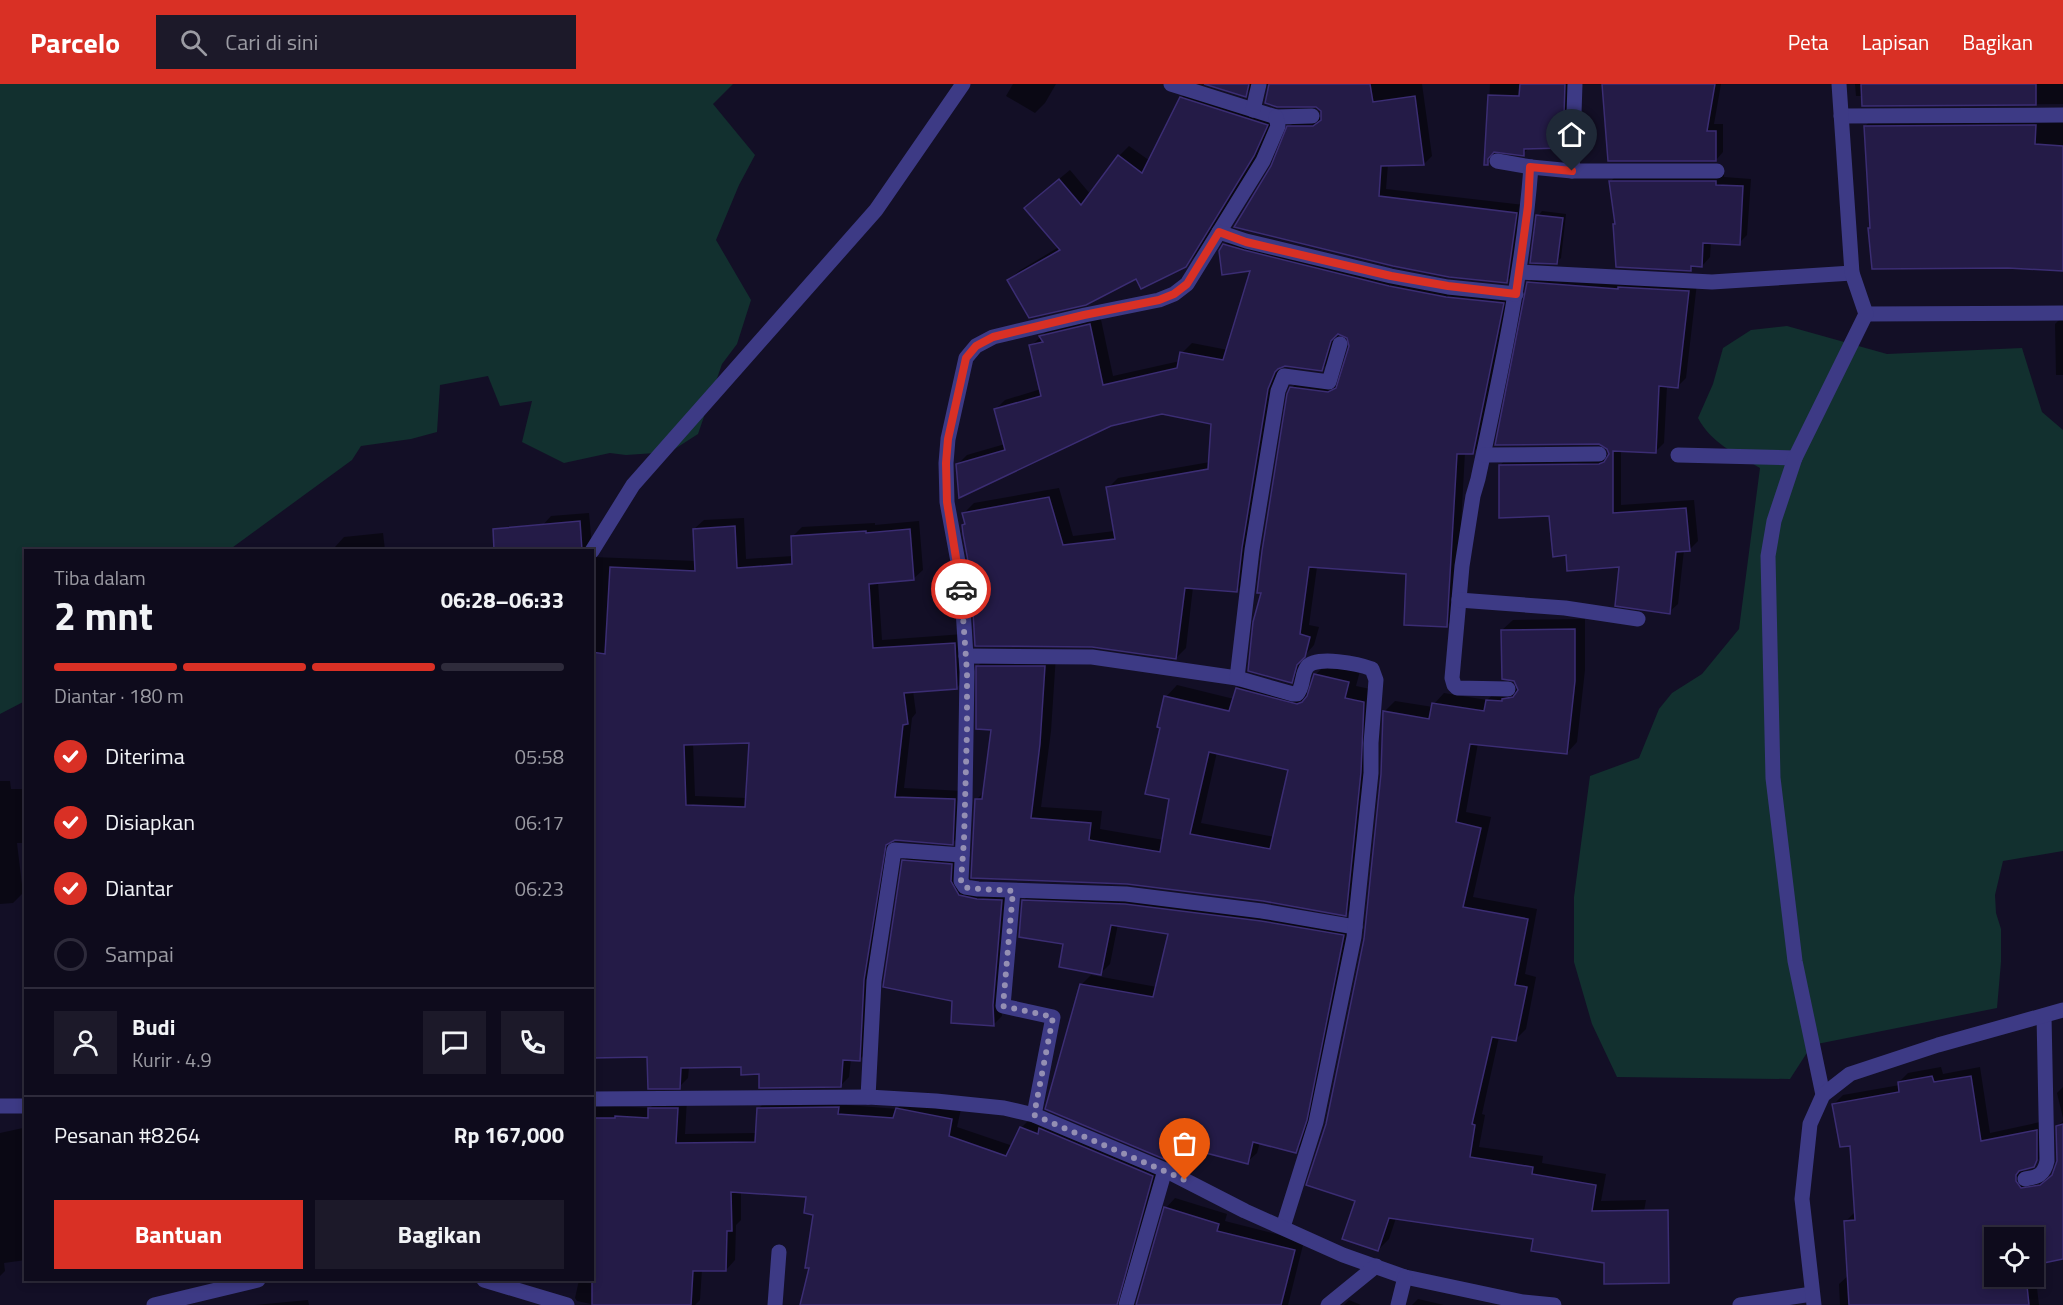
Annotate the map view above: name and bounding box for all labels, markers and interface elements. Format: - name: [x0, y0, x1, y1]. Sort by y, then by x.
- search box: [156, 15, 576, 69]
- text: Parcelo: [30, 21, 120, 64]
- text: Cari di sini: [225, 25, 318, 59]
- icon: search: [177, 26, 210, 59]
- text: Peta: [1788, 26, 1829, 58]
- text: Lapisan: [1862, 26, 1929, 58]
- text: Bagikan: [1962, 26, 2033, 58]
- pin: [1546, 109, 1597, 171]
- icon: home: [1555, 118, 1588, 151]
- courier: [931, 559, 991, 619]
- text: Tiba dalam: [54, 562, 146, 593]
- icon: car: [945, 573, 978, 606]
- text: 06:28–06:33: [441, 583, 564, 617]
- text: 2 mnt: [54, 586, 153, 645]
- text: Diantar · 180 m: [54, 680, 184, 711]
- text: Diterima: [105, 739, 185, 773]
- icon: check: [54, 740, 87, 773]
- text: 05:58: [515, 741, 564, 772]
- text: Disiapkan: [105, 805, 195, 839]
- icon: check: [54, 806, 87, 839]
- text: 06:17: [515, 807, 564, 838]
- text: Diantar: [105, 871, 173, 905]
- icon: check: [54, 872, 87, 905]
- text: 06:23: [515, 873, 564, 904]
- text: Sampai: [105, 937, 174, 971]
- text: Budi: [132, 1010, 175, 1044]
- button: person: [54, 1011, 117, 1074]
- button: chat: [423, 1011, 486, 1074]
- button: phone: [501, 1011, 564, 1074]
- text: Kurir · 4.9: [132, 1044, 212, 1075]
- text: Pesanan #8264: [54, 1118, 200, 1152]
- text: Rp 167,000: [454, 1118, 564, 1152]
- pin: [1159, 1118, 1210, 1180]
- icon: bag: [1168, 1127, 1201, 1160]
- button: Bantuan: [54, 1200, 303, 1269]
- button: Bagikan: [315, 1200, 564, 1269]
- map controls: [1984, 1227, 2044, 1287]
- button: locate: [1984, 1227, 2044, 1287]

